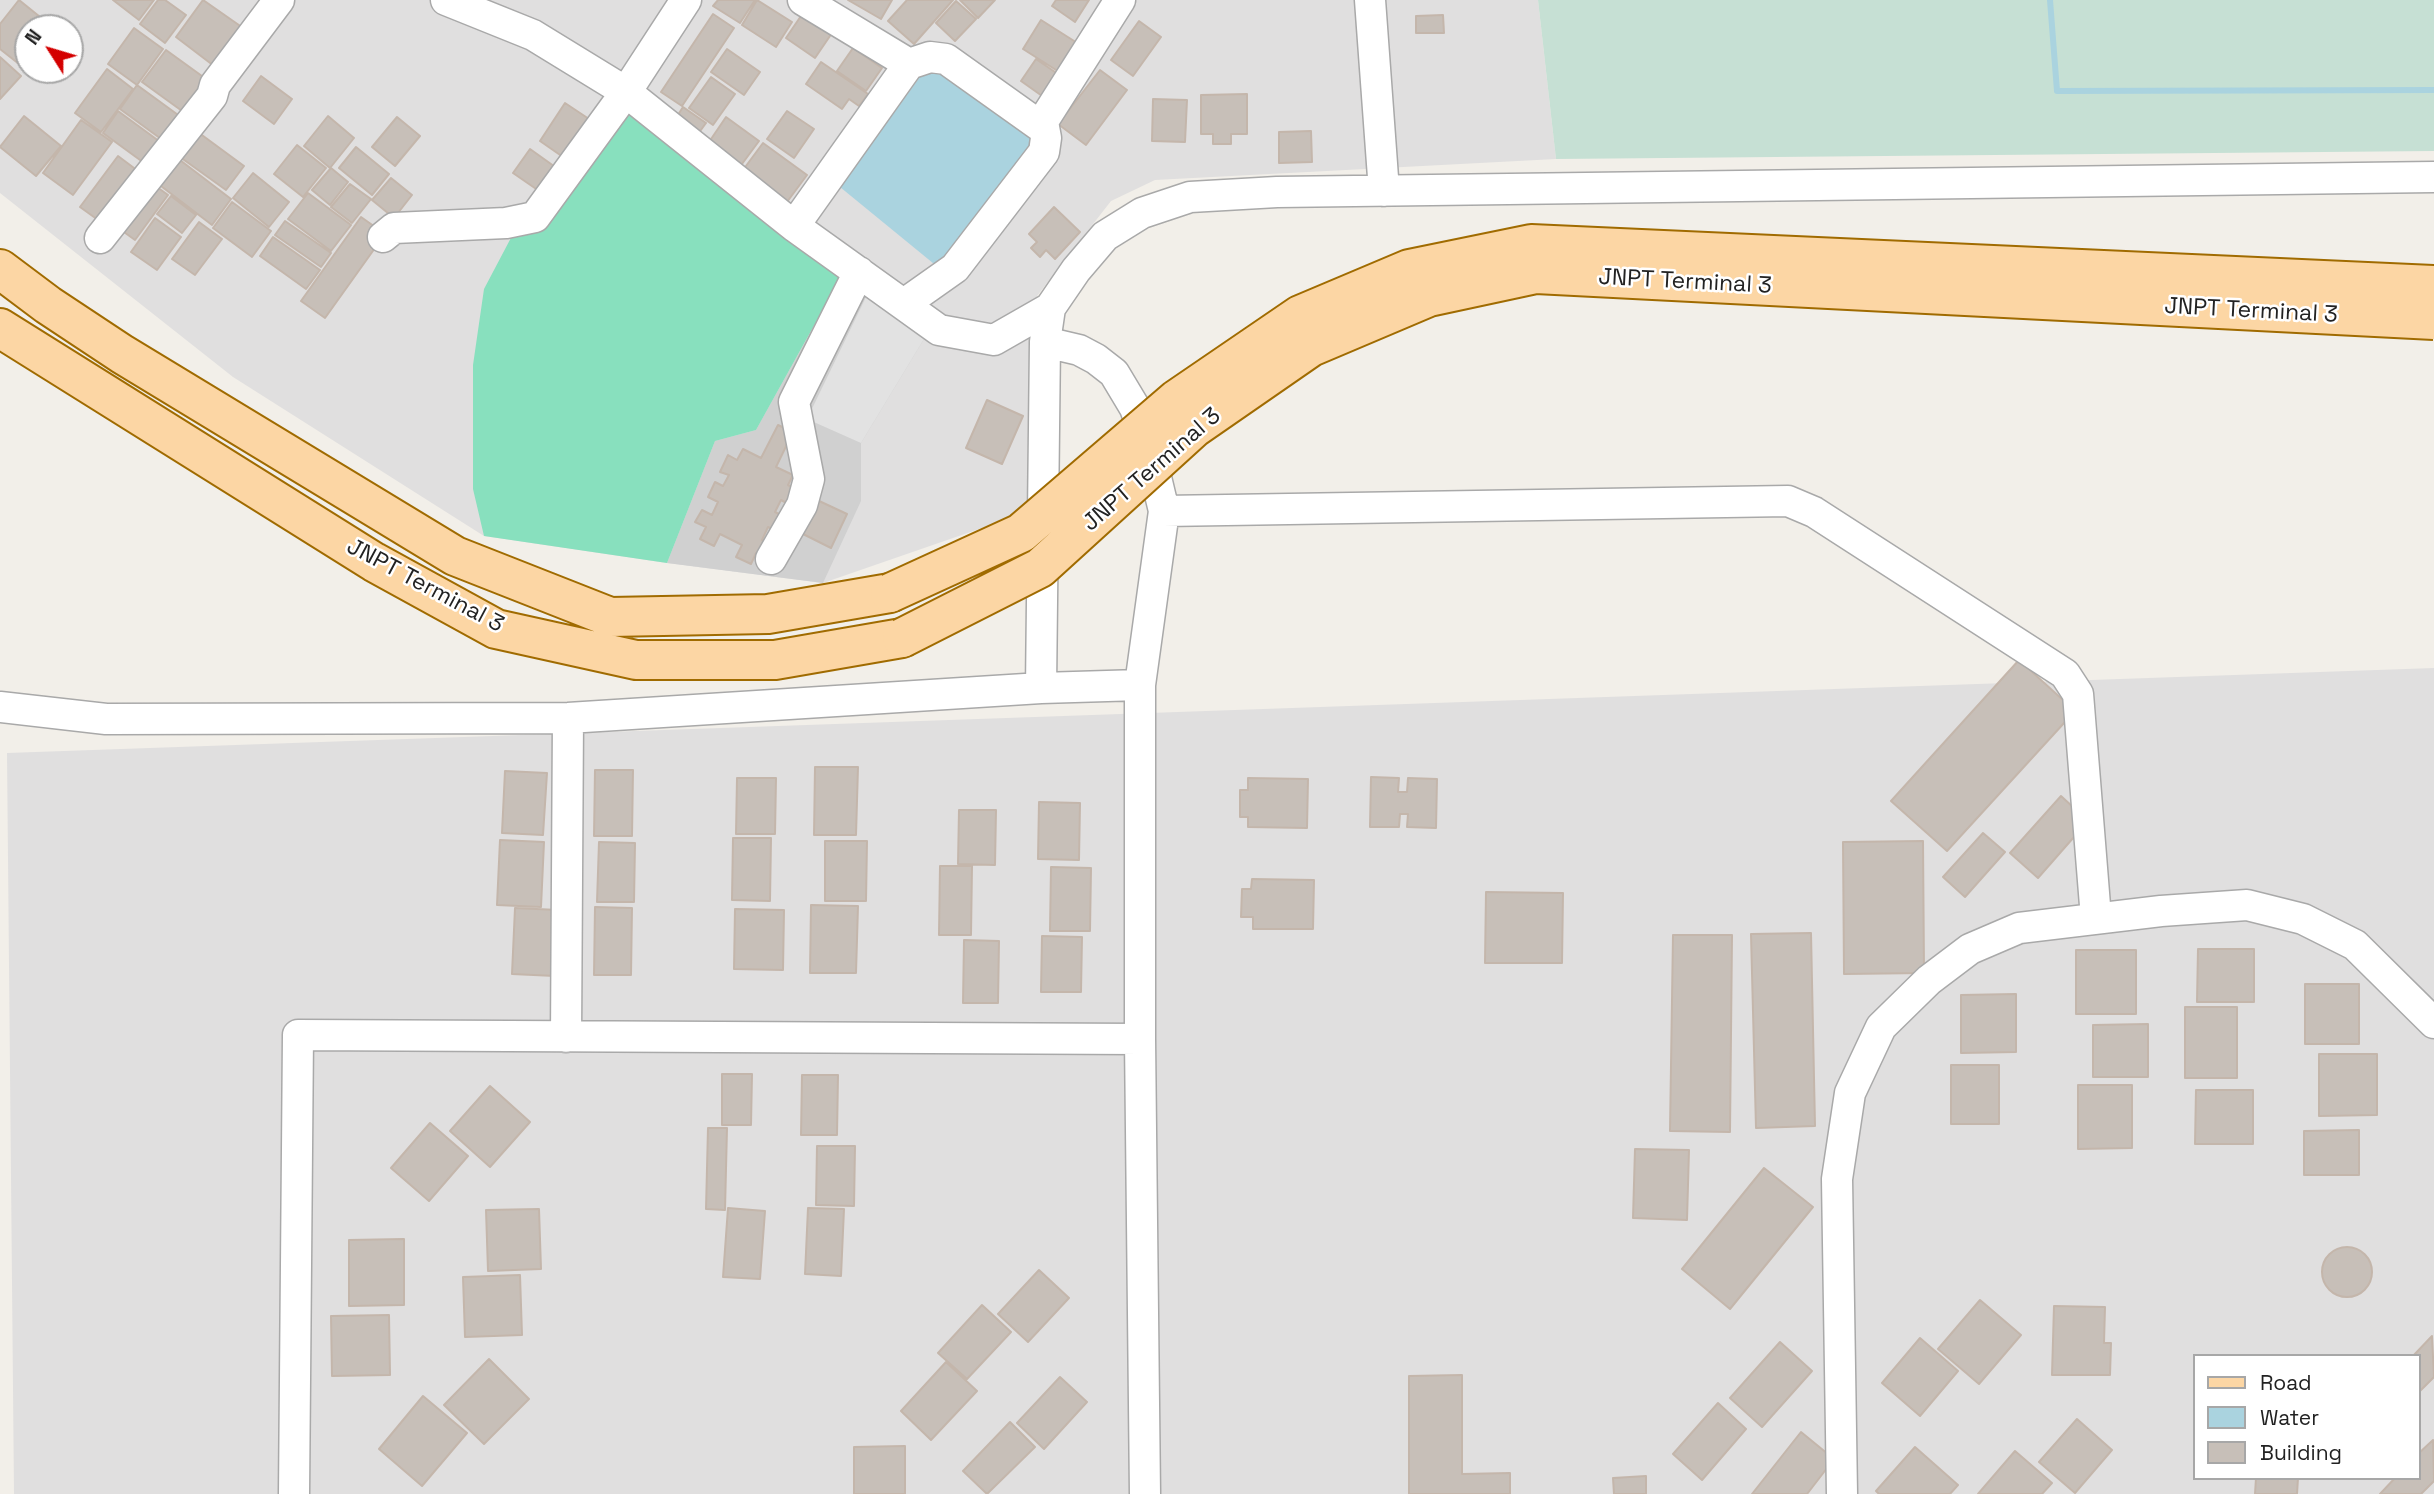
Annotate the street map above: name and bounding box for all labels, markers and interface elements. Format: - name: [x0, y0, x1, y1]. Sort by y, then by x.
- north arrow: [14, 14, 84, 84]
- text: N: [20, 25, 47, 50]
- street label: JNPT Terminal 3: [1597, 264, 1773, 300]
- street label: JNPT Terminal 3: [2163, 293, 2339, 329]
- street label: JNPT Terminal 3: [1077, 403, 1227, 537]
- street label: JNPT Terminal 3: [342, 533, 508, 639]
- legend: [2192, 1354, 2420, 1480]
- text: Road: [2260, 1369, 2312, 1396]
- text: Water: [2260, 1404, 2319, 1431]
- text: Building: [2260, 1439, 2342, 1466]

